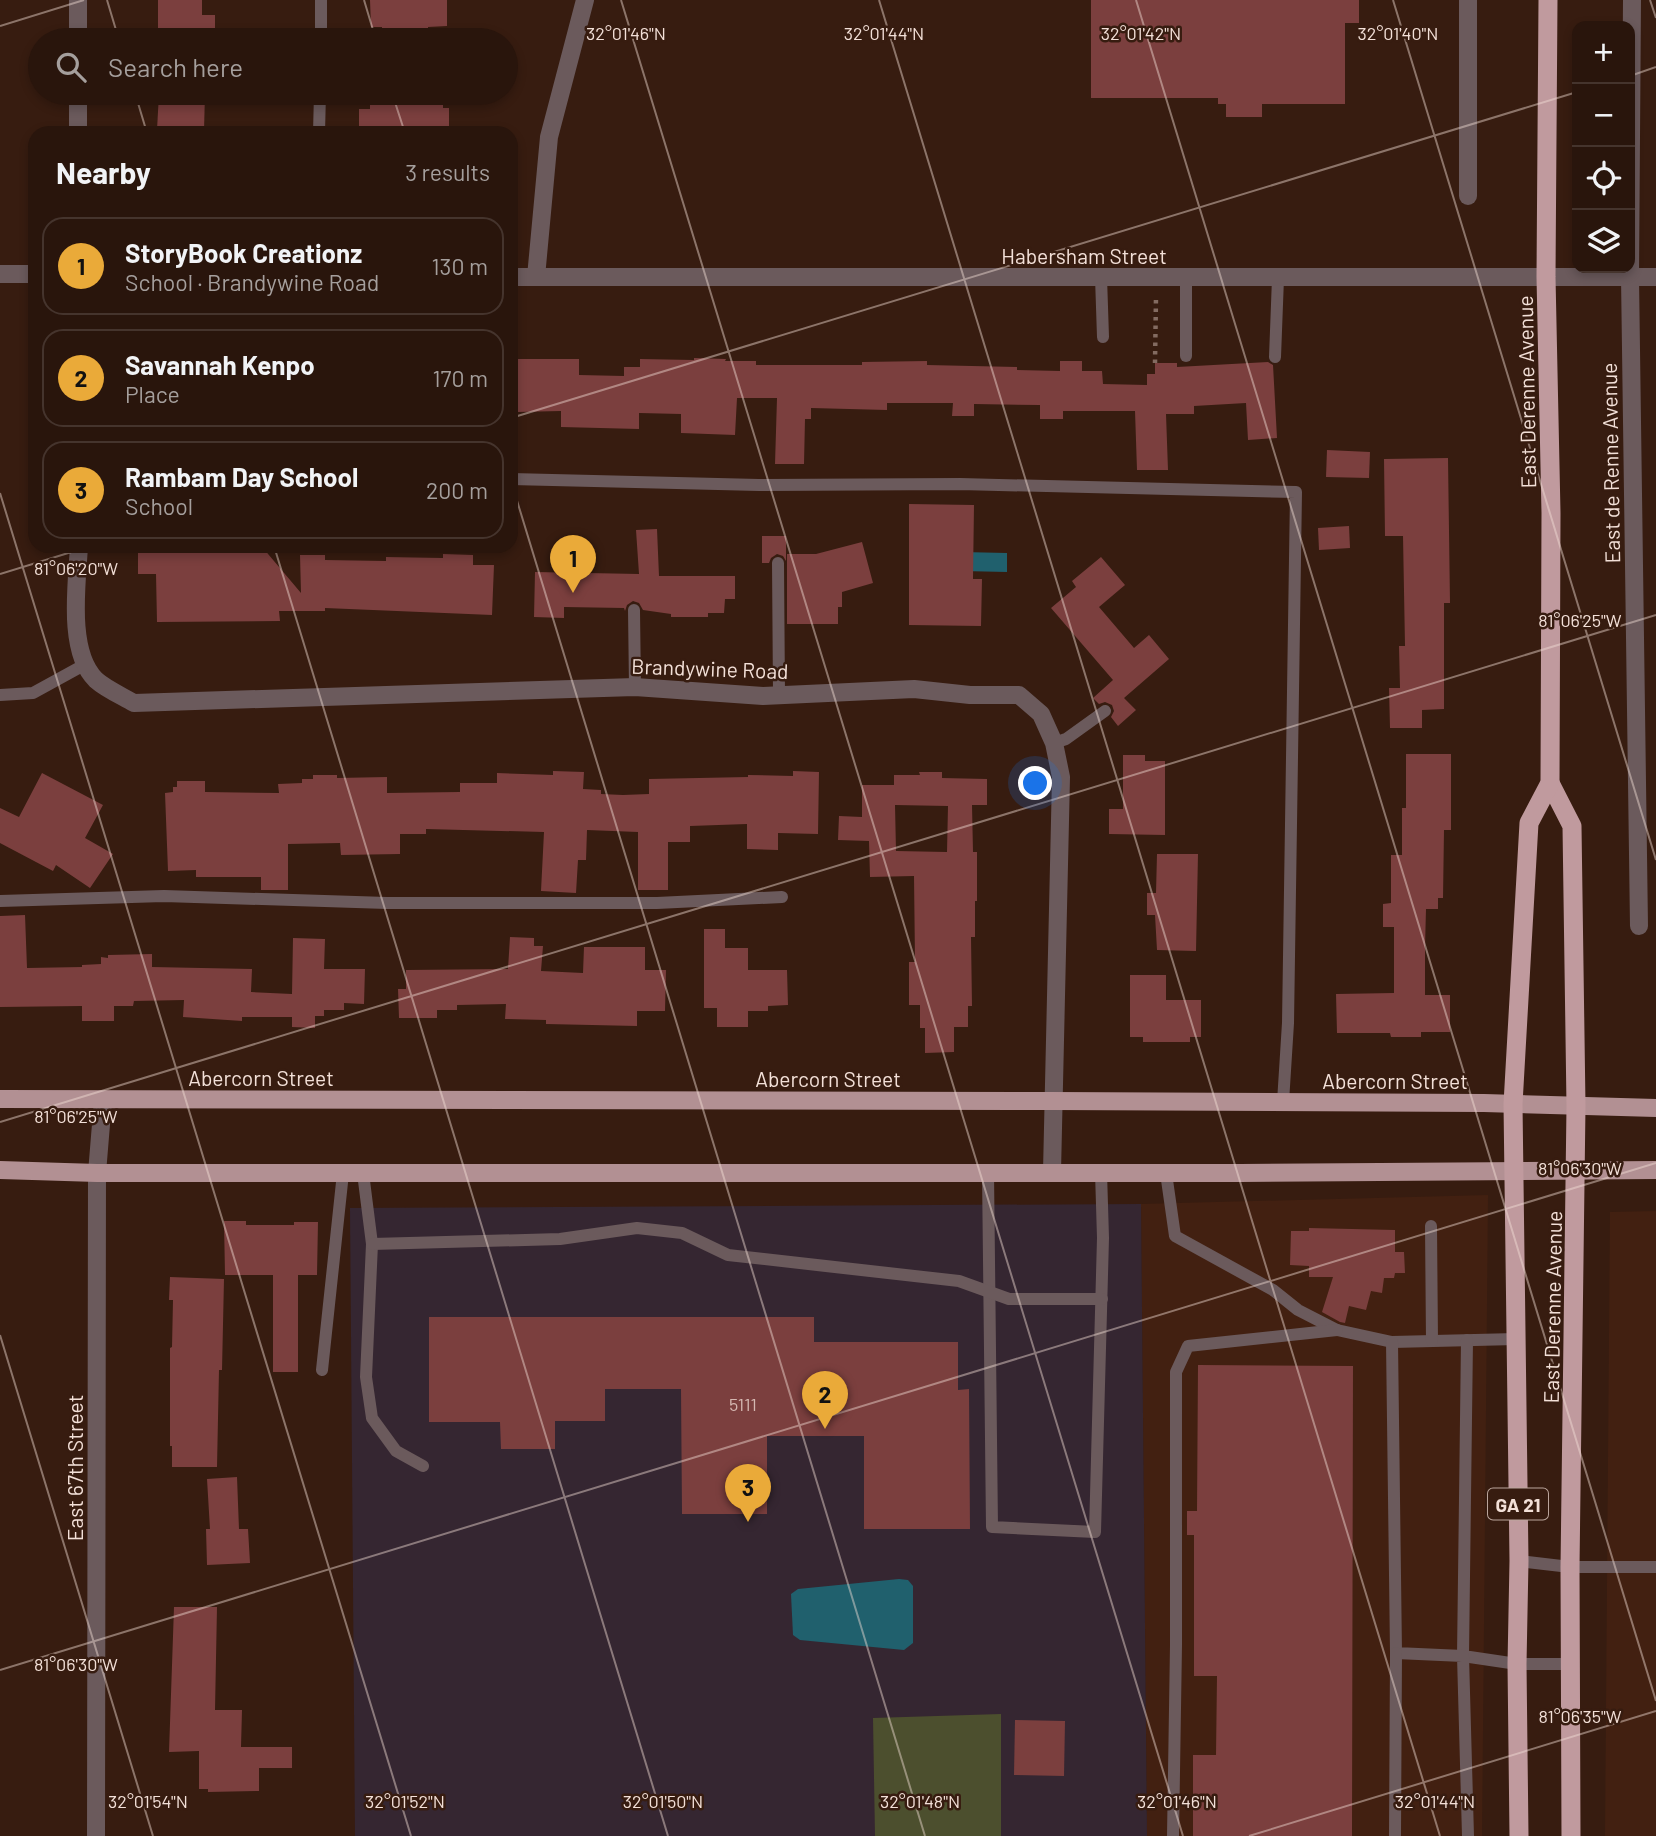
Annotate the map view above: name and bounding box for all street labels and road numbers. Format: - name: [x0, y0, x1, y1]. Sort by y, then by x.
- street label: Habersham Street: [1001, 243, 1167, 268]
- street label: East Derenne Avenue: [1512, 295, 1540, 489]
- street label: East de Renne Avenue: [1596, 362, 1624, 564]
- street label: Brandywine Road: [631, 653, 789, 683]
- street label: Abercorn Street: [188, 1065, 334, 1090]
- street label: Abercorn Street: [755, 1066, 901, 1091]
- street label: Abercorn Street: [1322, 1068, 1468, 1093]
- street label: East Derenne Avenue: [1538, 1210, 1566, 1404]
- street label: East 67th Street: [62, 1395, 87, 1541]
- road number: GA 21: [1488, 1488, 1548, 1520]

